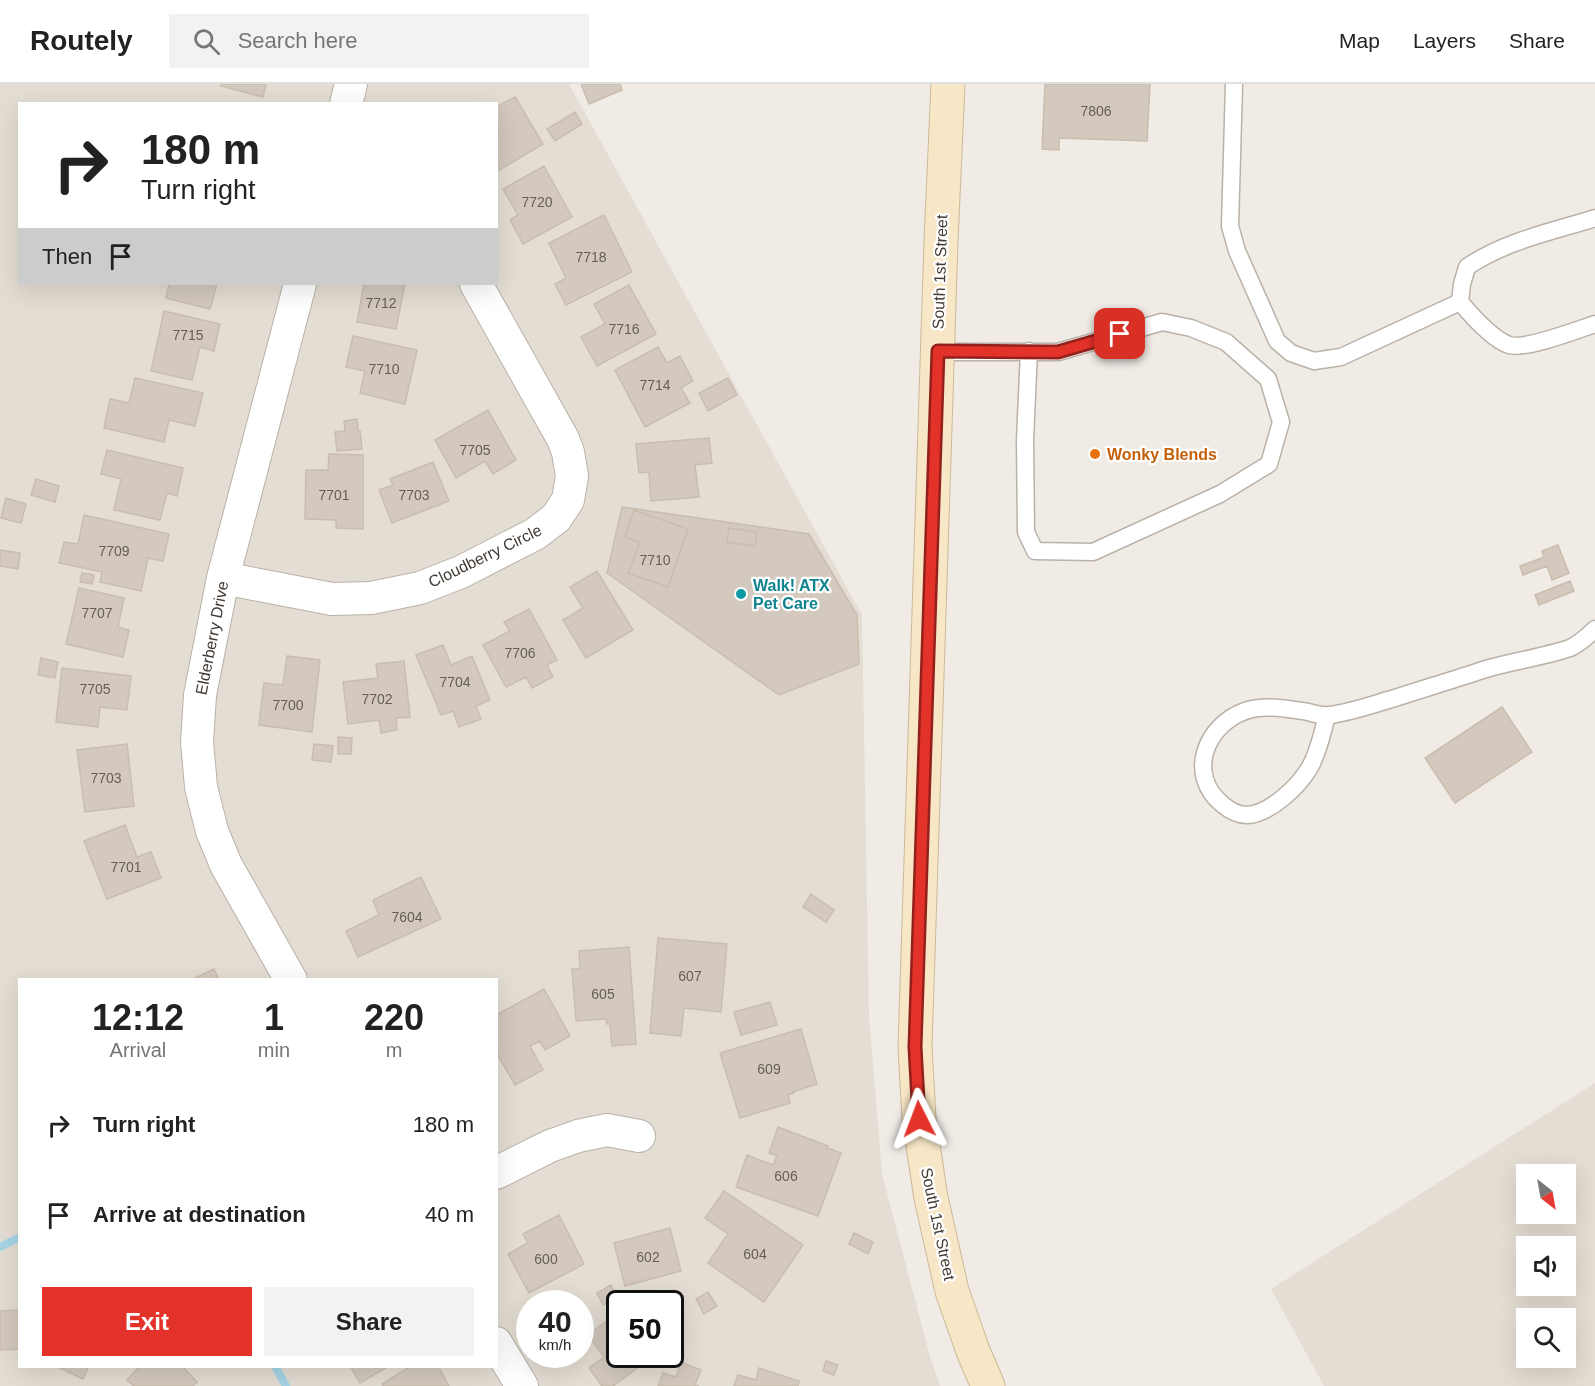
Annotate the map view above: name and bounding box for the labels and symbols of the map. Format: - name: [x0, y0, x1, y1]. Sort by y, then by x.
- house number: 7806: [1080, 103, 1112, 119]
- house number: 7720: [521, 194, 553, 210]
- street label: South 1st Street: [930, 214, 951, 330]
- house number: 7718: [575, 249, 607, 265]
- house number: 7712: [365, 295, 397, 311]
- pin: [1094, 308, 1145, 359]
- house number: 7716: [608, 321, 640, 337]
- house number: 7715: [172, 327, 204, 343]
- house number: 7710: [368, 361, 400, 377]
- house number: 7714: [639, 377, 671, 393]
- house number: 7705: [459, 442, 491, 458]
- place label: Wonky Blends: [1107, 446, 1217, 463]
- marker: Wonky Blends: [1088, 447, 1102, 461]
- house number: 7701: [318, 487, 350, 503]
- house number: 7703: [398, 487, 430, 503]
- street label: Cloudberry Circle: [426, 521, 544, 591]
- house number: 7709: [98, 543, 130, 559]
- house number: 7710: [639, 552, 671, 568]
- place label: Walk! ATX Pet Care: [753, 577, 830, 612]
- street label: Elderberry Drive: [193, 580, 231, 696]
- marker: Walk! ATX Pet Care: [734, 587, 748, 601]
- house number: 7707: [81, 605, 113, 621]
- house number: 7706: [504, 645, 536, 661]
- house number: 7704: [439, 674, 471, 690]
- house number: 7705: [79, 681, 111, 697]
- house number: 7702: [361, 691, 393, 707]
- house number: 7700: [272, 697, 304, 713]
- house number: 7703: [90, 770, 122, 786]
- house number: 7701: [110, 859, 142, 875]
- house number: 7604: [391, 909, 423, 925]
- house number: 607: [678, 968, 702, 984]
- house number: 605: [591, 986, 615, 1002]
- house number: 609: [757, 1061, 781, 1077]
- position arrow: [887, 1087, 951, 1151]
- north arrow: [1516, 1164, 1576, 1224]
- street label: South 1st Street: [918, 1166, 958, 1282]
- house number: 606: [774, 1168, 798, 1184]
- house number: 604: [743, 1246, 767, 1262]
- house number: 602: [636, 1249, 660, 1265]
- house number: 600: [534, 1251, 558, 1267]
- speed limit sign: 50: [606, 1290, 684, 1368]

